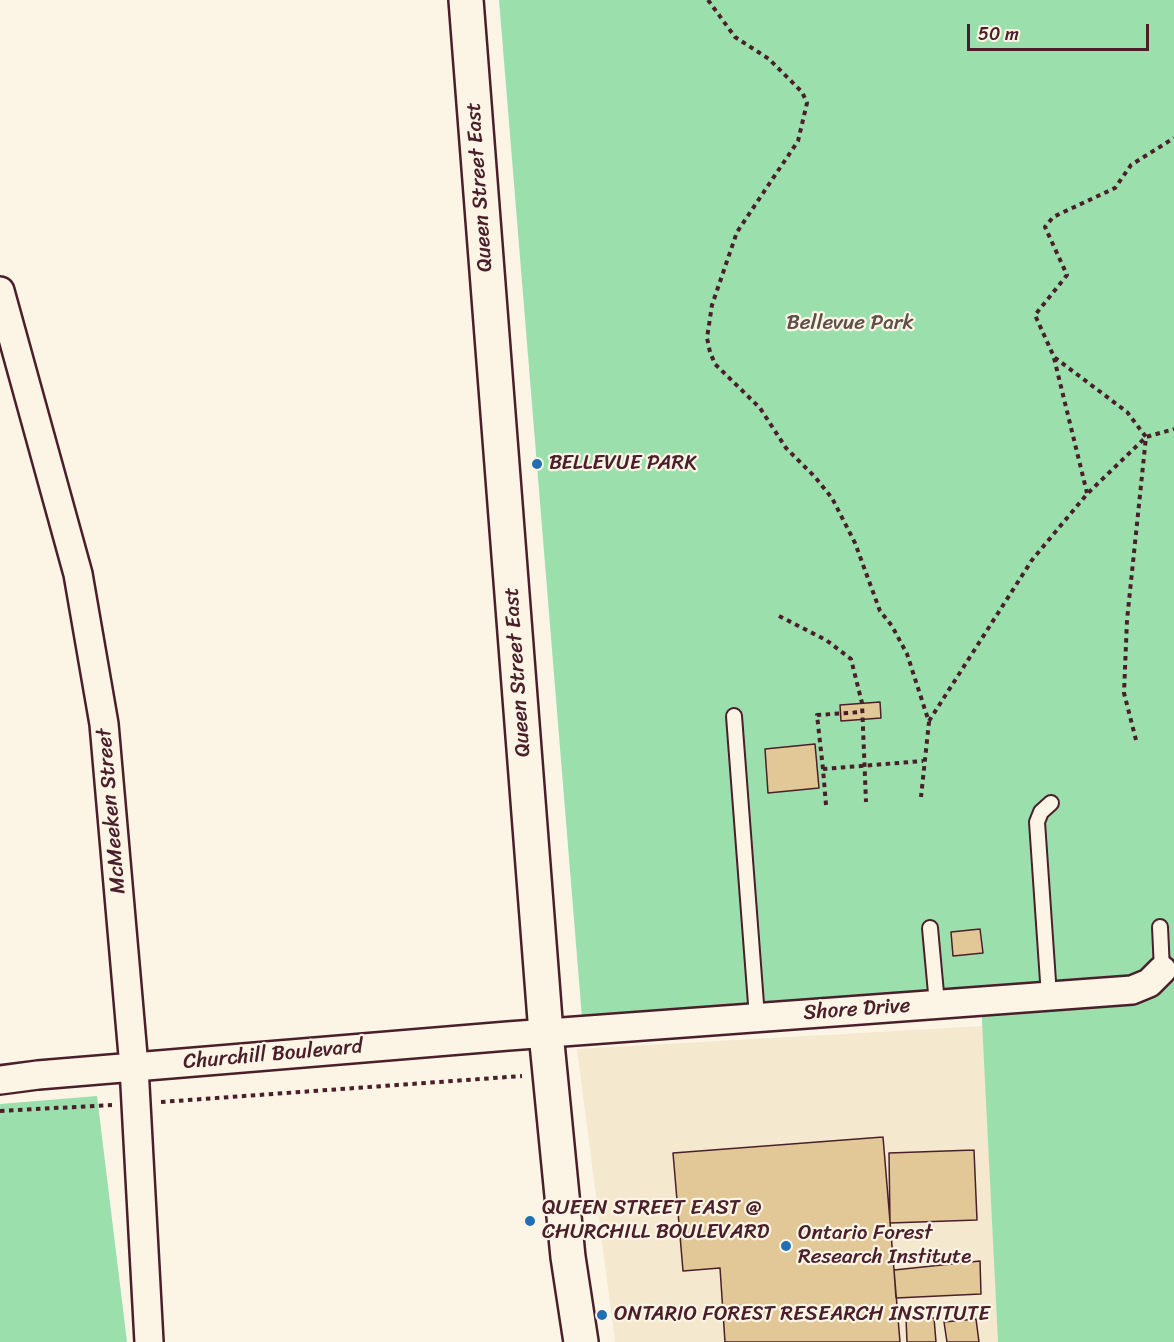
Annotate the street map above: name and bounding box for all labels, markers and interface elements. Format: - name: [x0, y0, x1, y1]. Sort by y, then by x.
- scale bar: [970, 12, 1152, 50]
- text: 50 m: [978, 18, 1019, 50]
- street label: Queen Street East: [461, 101, 499, 273]
- park label: Bellevue Park: [786, 311, 914, 337]
- place label: BELLEVUE PARK: [549, 451, 697, 477]
- marker: BELLEVUE PARK: [530, 457, 544, 471]
- street label: Queen Street East: [499, 586, 537, 758]
- street label: McMeeken Street: [92, 727, 132, 895]
- street label: Shore Drive: [803, 994, 911, 1026]
- street label: Churchill Boulevard: [182, 1035, 364, 1075]
- place label: QUEEN STREET EAST @ CHURCHILL BOULEVARD: [542, 1196, 769, 1246]
- marker: QUEEN STREET EAST @ CHURCHILL BOULEVARD: [523, 1214, 537, 1228]
- place label: Ontario Forest Research Institute: [798, 1221, 971, 1271]
- marker: Ontario Forest Research Institute: [779, 1239, 793, 1253]
- place label: ONTARIO FOREST RESEARCH INSTITUTE: [614, 1302, 990, 1328]
- marker: ONTARIO FOREST RESEARCH INSTITUTE: [595, 1308, 609, 1322]

